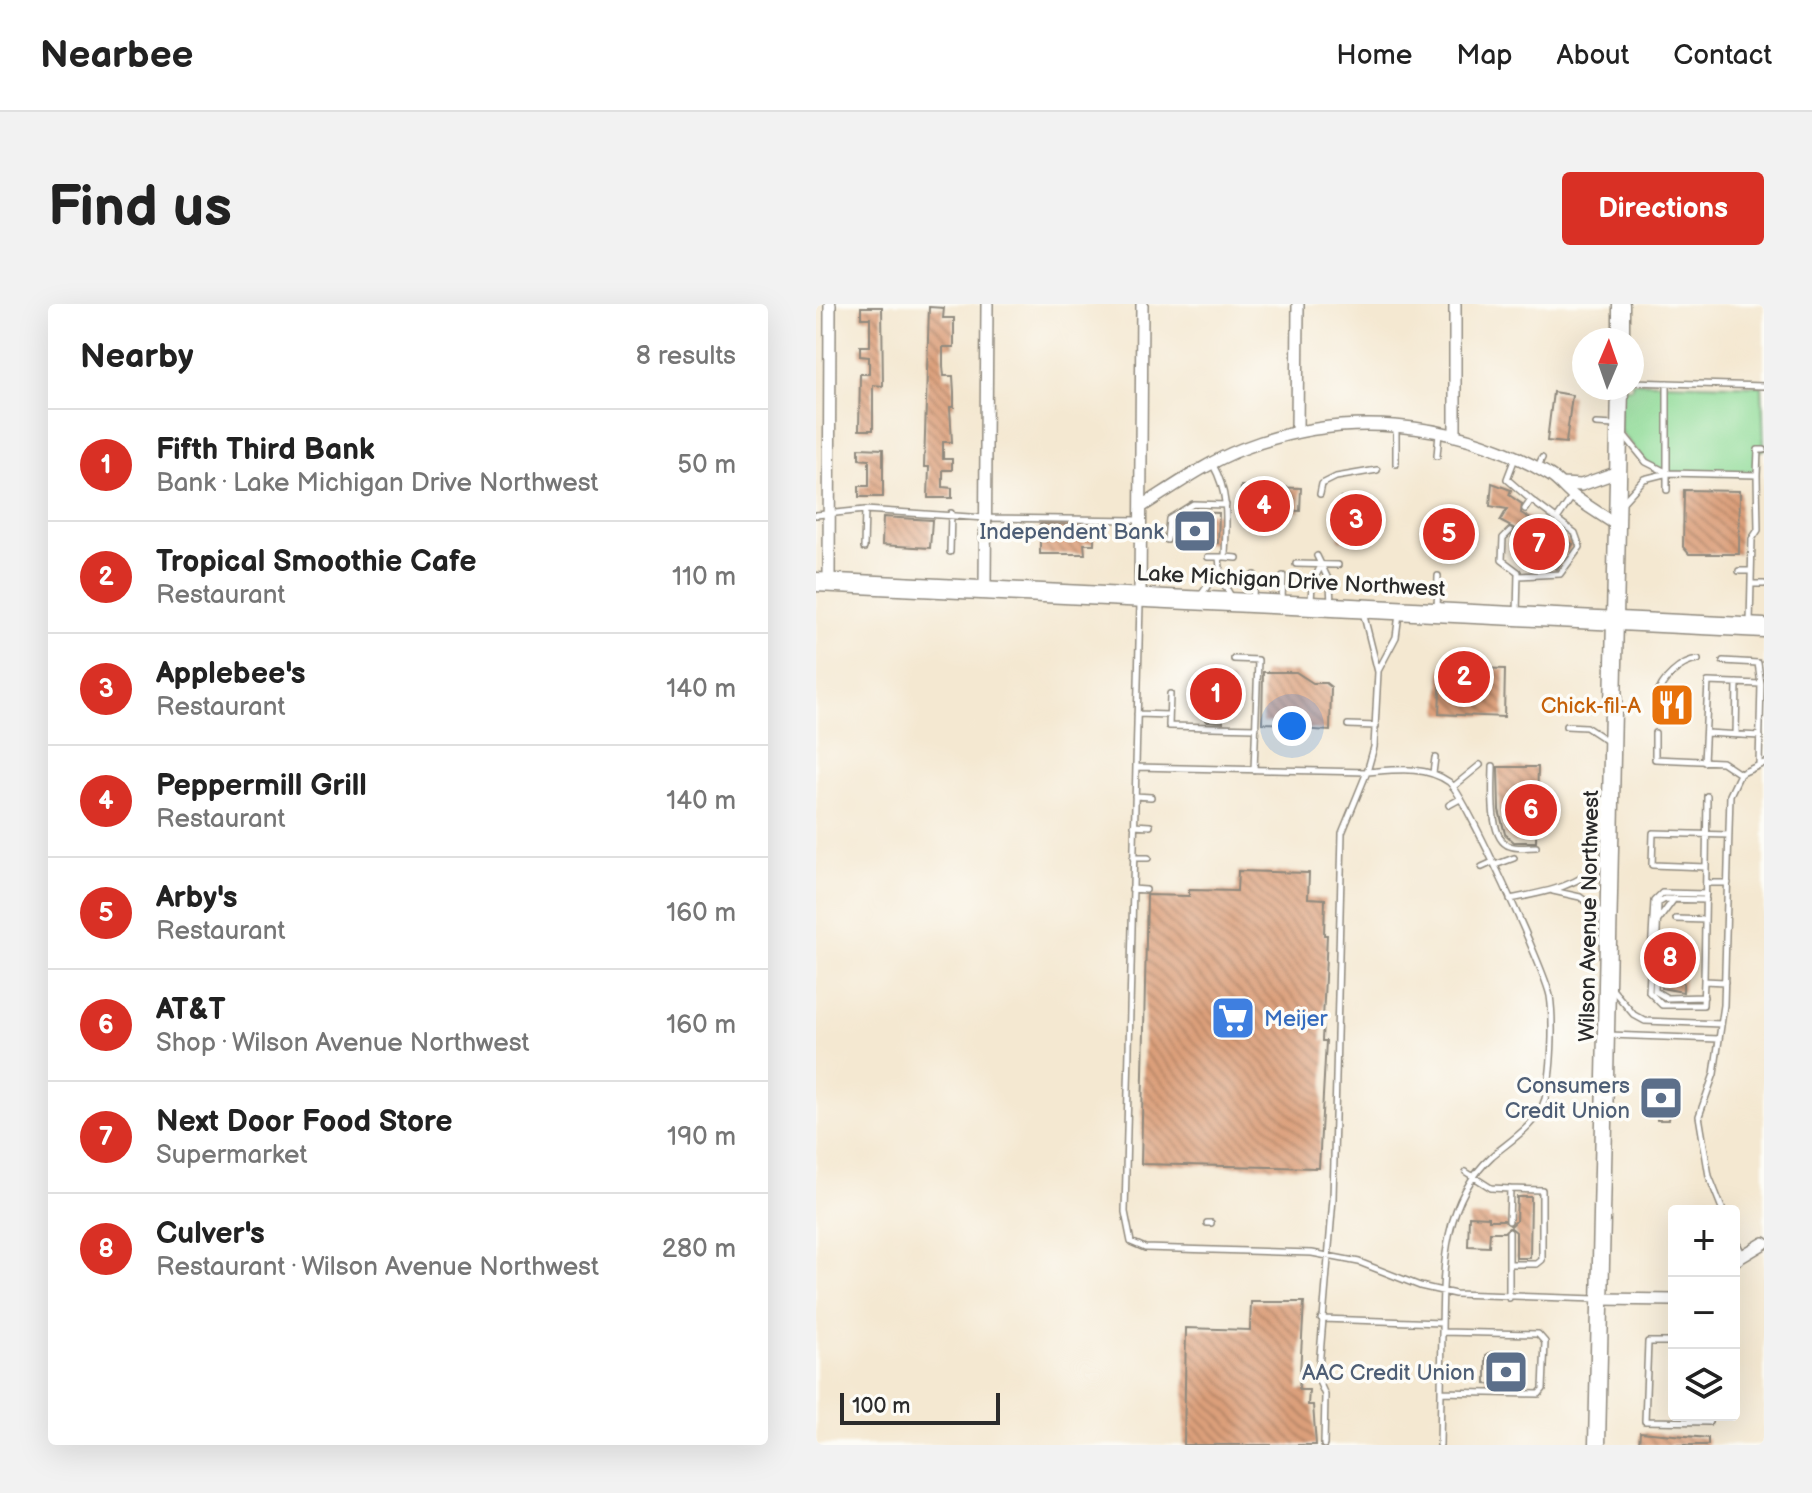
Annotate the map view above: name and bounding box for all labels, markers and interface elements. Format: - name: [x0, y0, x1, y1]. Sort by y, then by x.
- text: Nearbee: [40, 33, 193, 78]
- text: Home: [1336, 39, 1412, 72]
- text: Map: [1456, 39, 1513, 72]
- text: About: [1557, 39, 1629, 72]
- text: Contact: [1673, 39, 1772, 72]
- button: Directions: [1562, 172, 1764, 245]
- text: Find us: [48, 175, 232, 242]
- north arrow: [1572, 328, 1644, 400]
- text: Nearby: [80, 336, 194, 377]
- text: 8 results: [636, 341, 736, 372]
- text: Fifth Third Bank: [156, 432, 375, 468]
- text: 1: [101, 450, 111, 481]
- text: 50 m: [677, 450, 736, 481]
- text: Bank · Lake Michigan Drive Northwest: [156, 468, 599, 499]
- pin: 4: [1238, 476, 1290, 536]
- pin: 3: [1330, 490, 1382, 550]
- pin: 5: [1423, 504, 1475, 564]
- bank icon: Independent Bank: [1171, 507, 1219, 555]
- pin: 7: [1513, 514, 1565, 574]
- place label: Independent Bank: [979, 519, 1164, 546]
- text: Tropical Smoothie Cafe: [156, 544, 476, 580]
- street label: Lake Michigan Drive Northwest: [1136, 560, 1446, 603]
- text: 2: [98, 562, 114, 593]
- text: 110 m: [672, 562, 736, 593]
- text: Restaurant: [156, 580, 285, 611]
- pin: 2: [1438, 647, 1490, 707]
- text: Applebee's: [156, 656, 306, 692]
- pin: 1: [1190, 664, 1242, 724]
- text: 3: [98, 674, 114, 705]
- text: 140 m: [666, 674, 736, 705]
- restaurant icon: Chick-fil-A: [1648, 681, 1696, 729]
- text: Restaurant: [156, 692, 285, 723]
- place label: Chick-fil-A: [1541, 693, 1642, 720]
- your location: [1272, 706, 1312, 746]
- text: Peppermill Grill: [156, 768, 367, 804]
- pin: 6: [1505, 780, 1557, 840]
- text: 4: [98, 786, 114, 817]
- text: 140 m: [666, 786, 736, 817]
- street label: Wilson Avenue Northwest: [1574, 790, 1605, 1042]
- text: Restaurant: [156, 804, 285, 835]
- text: Arby's: [156, 880, 237, 916]
- text: 5: [98, 898, 114, 929]
- text: 160 m: [666, 898, 736, 929]
- text: Restaurant: [156, 916, 285, 947]
- pin: 8: [1644, 928, 1696, 988]
- text: AT&T: [156, 992, 226, 1028]
- supermarket icon: Meijer: [1209, 994, 1257, 1042]
- place label: Meijer: [1264, 1006, 1328, 1033]
- text: 6: [98, 1010, 114, 1041]
- text: 160 m: [666, 1010, 736, 1041]
- text: Shop · Wilson Avenue Northwest: [156, 1028, 530, 1059]
- place label: Consumers Credit Union: [1505, 1073, 1630, 1125]
- bank icon: Consumers Credit Union: [1637, 1074, 1685, 1122]
- text: Next Door Food Store: [156, 1104, 453, 1140]
- text: 7: [99, 1122, 113, 1153]
- text: 190 m: [667, 1122, 736, 1153]
- text: Supermarket: [156, 1140, 307, 1171]
- map controls: [1668, 1205, 1740, 1421]
- button: +: [1668, 1205, 1740, 1277]
- text: Culver's: [156, 1216, 265, 1252]
- text: 8: [98, 1234, 114, 1265]
- text: 280 m: [662, 1234, 736, 1265]
- text: Restaurant · Wilson Avenue Northwest: [156, 1252, 599, 1283]
- button: −: [1668, 1277, 1740, 1349]
- bank icon: AAC Credit Union: [1482, 1348, 1530, 1396]
- button: layers: [1668, 1349, 1740, 1421]
- place label: AAC Credit Union: [1302, 1360, 1475, 1387]
- scale bar: [840, 1389, 1000, 1425]
- text: 100 m: [852, 1393, 911, 1420]

